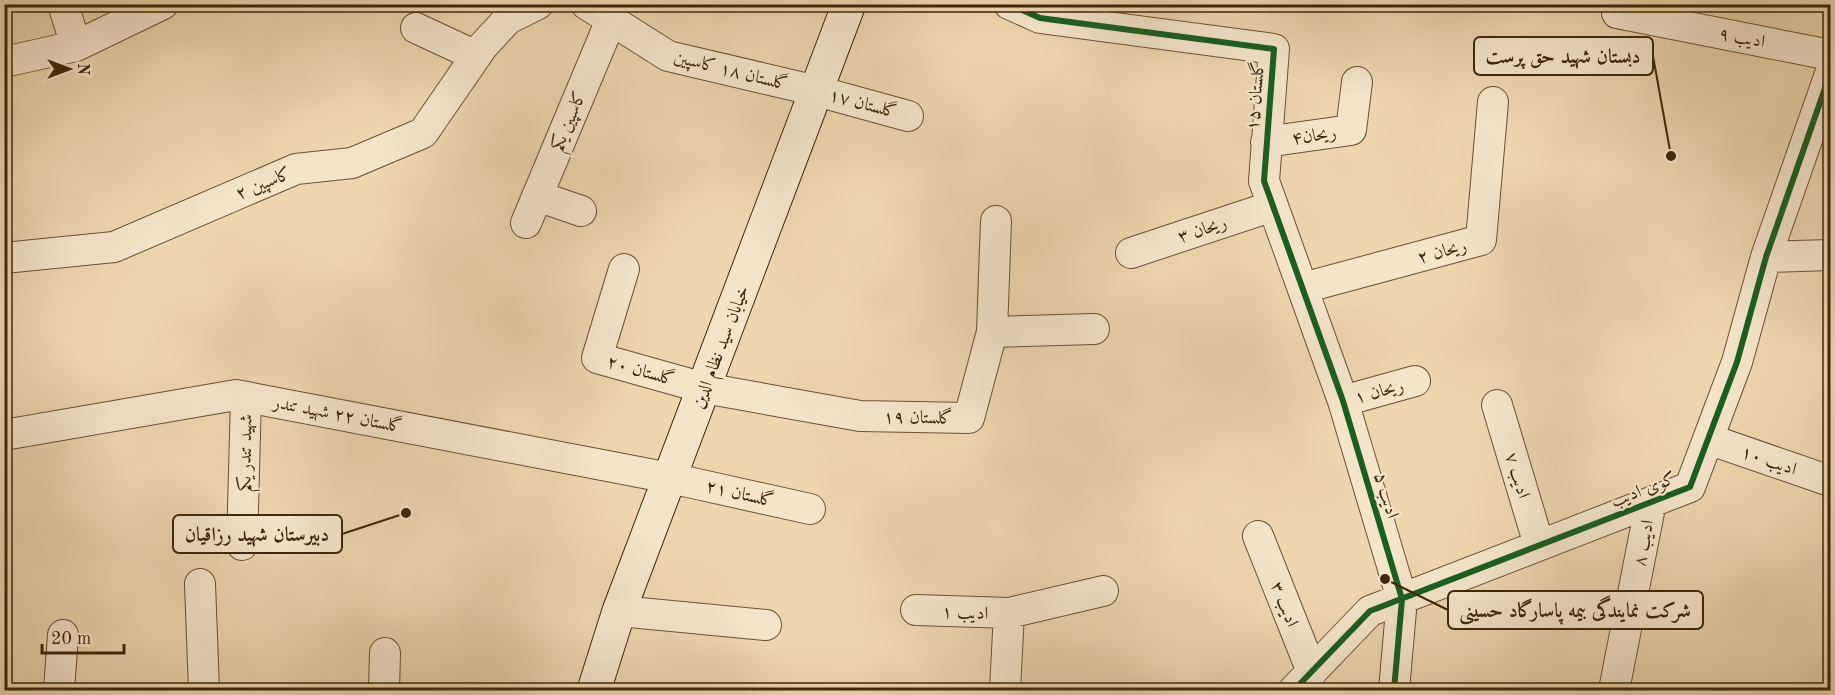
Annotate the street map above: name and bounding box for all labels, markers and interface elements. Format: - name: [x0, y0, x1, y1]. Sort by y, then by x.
- street label: ادیب ۹: [1717, 25, 1767, 53]
- callout: دبستان شهید حق پرست: [1474, 37, 1653, 75]
- north arrow: [39, 39, 99, 99]
- street label: گلستان ۱۸ کاسپین: [672, 45, 790, 96]
- text: دبستان شهید حق پرست: [1485, 47, 1641, 70]
- street label: گلستان ۱۵: [1241, 61, 1268, 131]
- text: N: [74, 63, 90, 76]
- street label: گلستان ۱۷: [827, 83, 899, 122]
- street label: کاسپین یکم: [546, 88, 596, 157]
- street label: ریحان۴: [1291, 124, 1338, 149]
- street label: کاسپین ۲: [233, 164, 294, 205]
- street label: ریحان ۳: [1176, 214, 1229, 247]
- street label: ریحان ۲: [1416, 237, 1469, 268]
- street label: خیابان سید نظام الدین: [689, 283, 758, 413]
- street label: گلستان ۲۰: [605, 350, 677, 389]
- street label: ریحان ۱: [1353, 377, 1406, 408]
- street label: گلستان ۲۲ شهید تندر: [269, 390, 404, 438]
- street label: گلستان ۱۹: [883, 405, 953, 428]
- street label: شهید تندر یکم: [234, 414, 263, 492]
- street label: ادیب ۱۰: [1738, 443, 1799, 481]
- street label: ادیب ۷: [1500, 450, 1533, 501]
- street label: کوی ادیب: [1608, 469, 1679, 512]
- street label: ادیب ۵: [1369, 470, 1402, 521]
- street label: گلستان ۲۱: [704, 475, 776, 511]
- callout: دبیرستان شهید رزاقیان: [173, 515, 342, 553]
- street label: ادیب ۸: [1631, 518, 1659, 568]
- text: دبیرستان شهید رزاقیان: [185, 525, 329, 547]
- street label: ادیب ۳: [1265, 579, 1301, 630]
- callout: شرکت نمایندگی بیمه پاسارگاد حسینی: [1448, 591, 1703, 629]
- text: شرکت نمایندگی بیمه پاسارگاد حسینی: [1459, 595, 1691, 625]
- street label: ادیب ۱: [941, 603, 989, 625]
- scale bar: [42, 617, 124, 655]
- text: 20 m: [51, 630, 91, 648]

